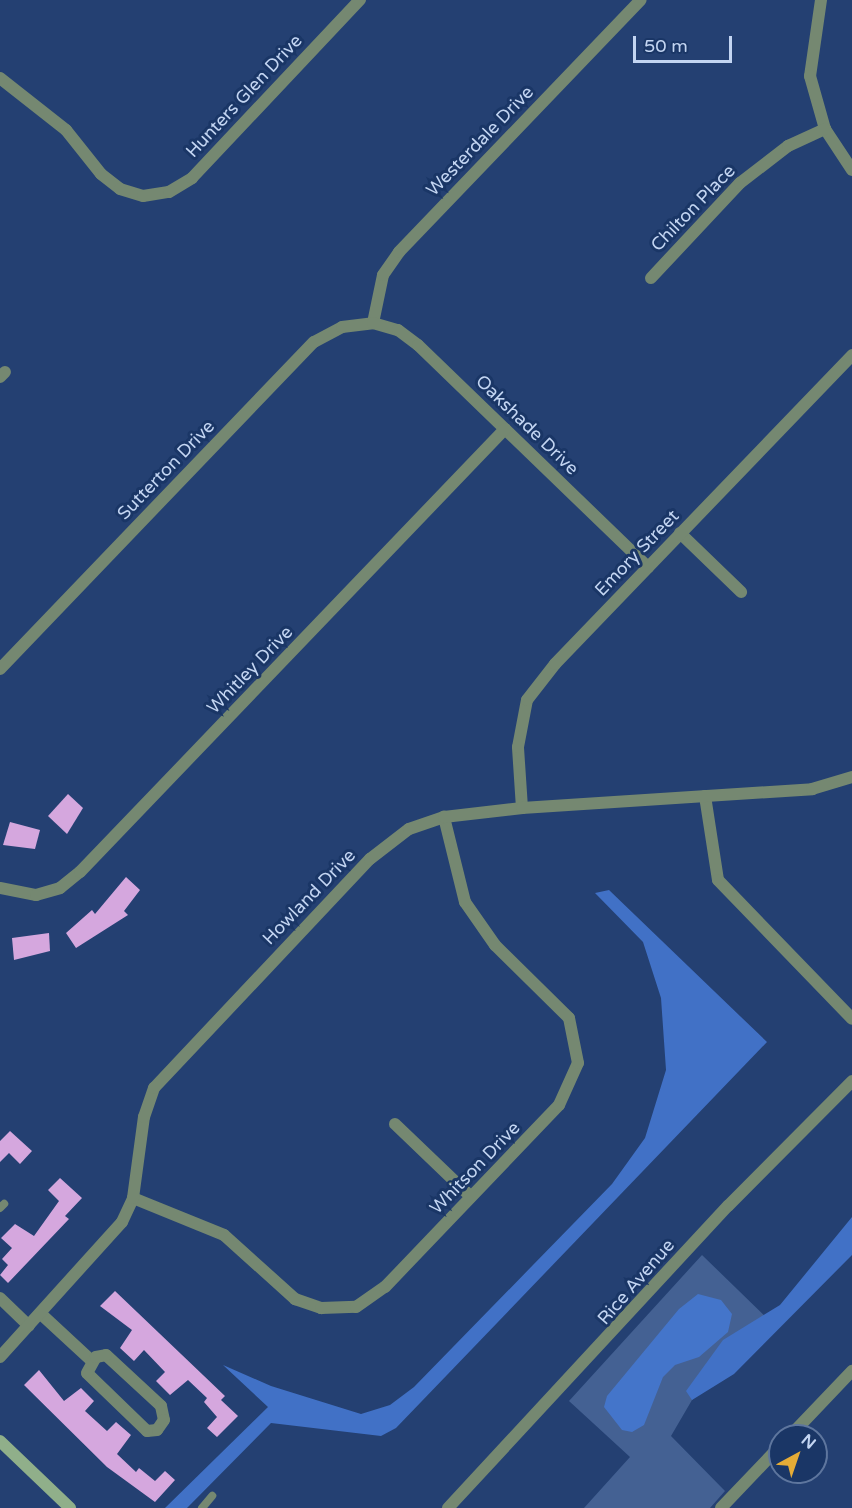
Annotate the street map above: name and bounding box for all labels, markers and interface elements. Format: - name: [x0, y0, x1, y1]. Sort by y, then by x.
- scale bar: [636, 24, 735, 62]
- street label: Hunters Glen Drive: [181, 30, 307, 162]
- text: 50 m: [644, 35, 688, 57]
- street label: Westerdale Drive: [422, 81, 538, 201]
- street label: Chilton Place: [646, 160, 740, 256]
- street label: Oakshade Drive: [471, 370, 583, 480]
- street label: Sutterton Drive: [113, 416, 219, 524]
- street label: Emory Street: [591, 505, 683, 601]
- street label: Whitley Drive: [203, 622, 297, 718]
- street label: Howland Drive: [258, 845, 360, 949]
- street label: Whitson Drive: [426, 1117, 524, 1219]
- street label: Rice Avenue: [593, 1235, 679, 1329]
- north arrow: [768, 1424, 828, 1484]
- text: N: [797, 1430, 820, 1454]

